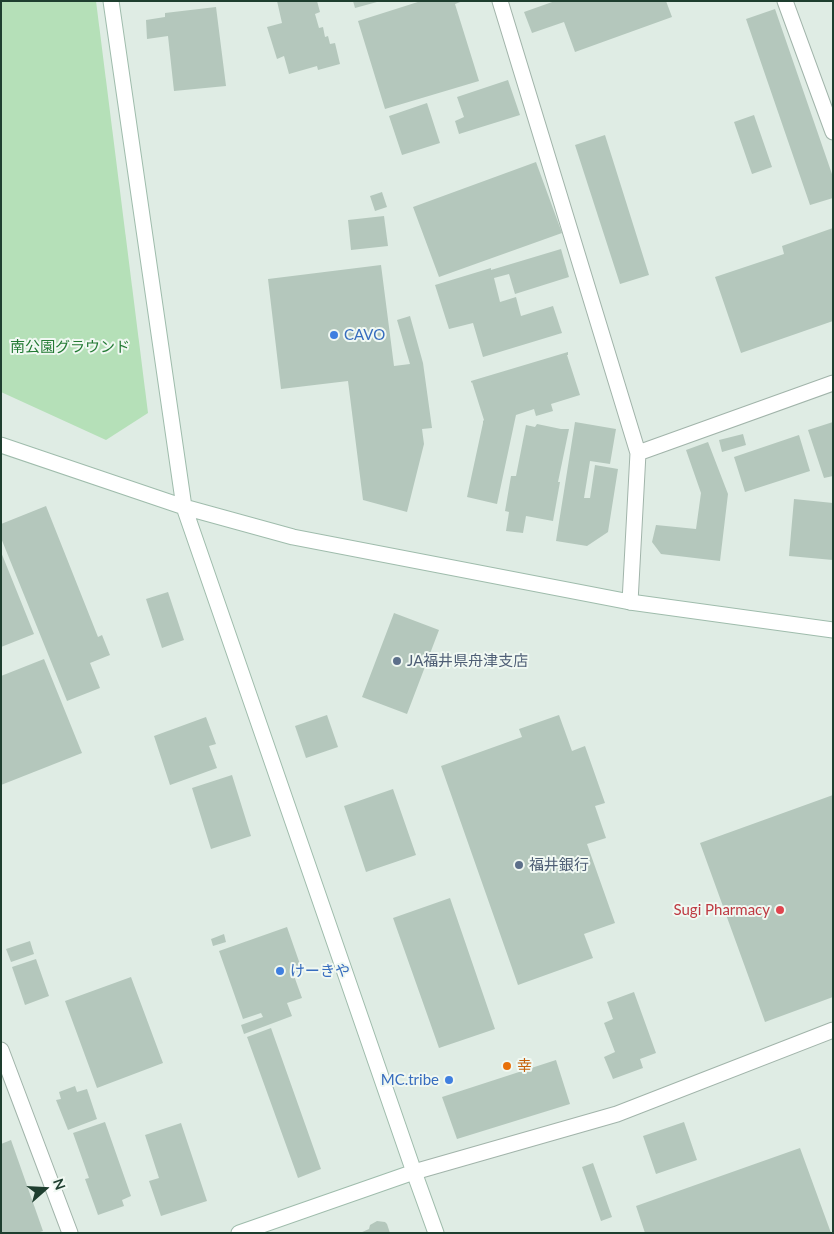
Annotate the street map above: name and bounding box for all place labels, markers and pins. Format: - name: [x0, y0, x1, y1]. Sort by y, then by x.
- place label: CAVO: [344, 326, 385, 344]
- marker: CAVO: [328, 329, 340, 341]
- place label: JA福井県舟津支店: [407, 652, 528, 670]
- marker: JA福井県舟津支店: [391, 655, 403, 667]
- place label: 福井銀行: [529, 856, 589, 874]
- marker: 福井銀行: [513, 859, 525, 871]
- place label: Sugi Pharmacy: [673, 901, 770, 919]
- marker: Sugi Pharmacy: [774, 904, 786, 916]
- place label: けーきや: [290, 962, 350, 980]
- marker: けーきや: [274, 965, 286, 977]
- place label: 幸: [517, 1057, 532, 1075]
- marker: 幸: [501, 1060, 513, 1072]
- place label: MC.tribe: [381, 1071, 439, 1089]
- marker: MC.tribe: [443, 1074, 455, 1086]

